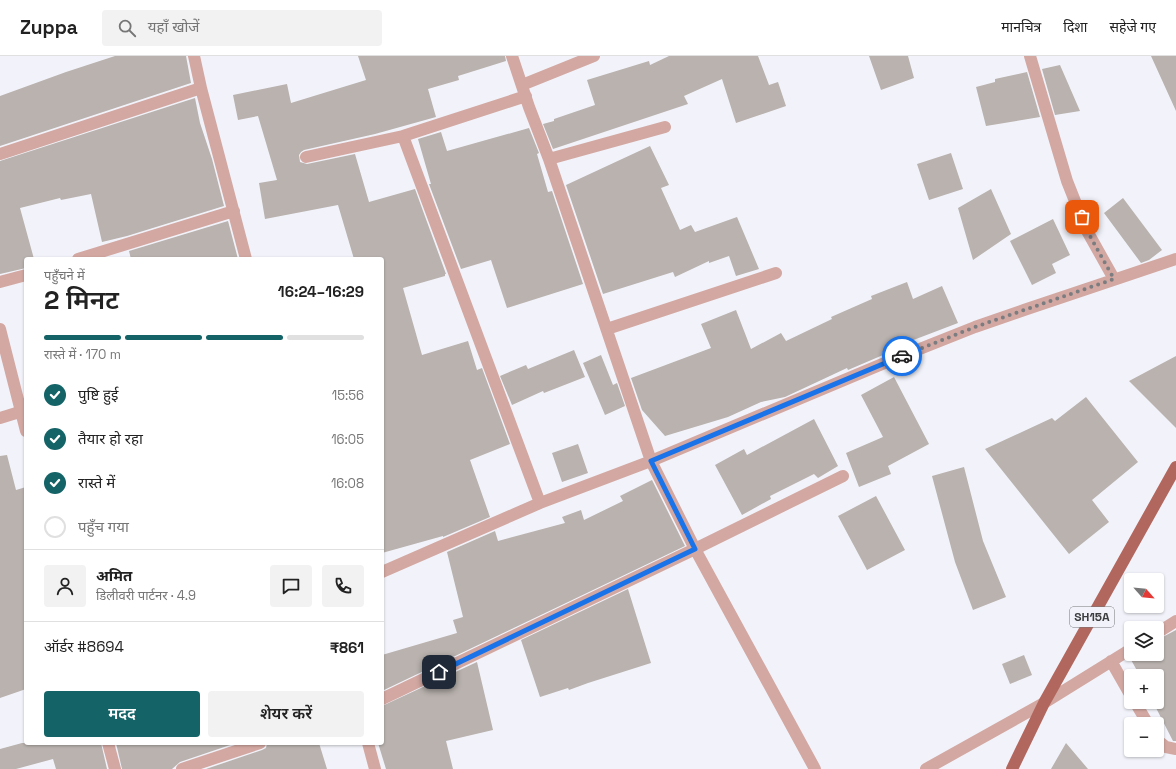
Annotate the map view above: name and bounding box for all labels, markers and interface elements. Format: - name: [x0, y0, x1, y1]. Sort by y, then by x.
- search box: [102, 10, 382, 46]
- text: Zuppa: [20, 15, 78, 40]
- icon: search: [116, 17, 138, 39]
- text: यहाँ खोजें: [148, 17, 199, 36]
- text: मानचित्र: [1001, 18, 1041, 36]
- text: दिशा: [1063, 18, 1087, 36]
- text: सहेजे गए: [1109, 18, 1156, 36]
- pin: [1065, 200, 1099, 234]
- icon: bag: [1071, 206, 1093, 228]
- text: पहुँचने में: [44, 267, 85, 284]
- text: 16:24–16:29: [278, 282, 364, 301]
- text: 2 मिनट: [44, 283, 119, 317]
- courier: [882, 336, 922, 376]
- icon: car: [891, 345, 913, 367]
- text: रास्ते में · 170 m: [44, 346, 121, 363]
- icon: check: [44, 384, 66, 406]
- text: पुष्टि हुई: [78, 385, 118, 404]
- text: 15:56: [332, 387, 364, 404]
- icon: check: [44, 428, 66, 450]
- text: तैयार हो रहा: [78, 429, 143, 448]
- text: 16:05: [331, 431, 364, 448]
- icon: check: [44, 472, 66, 494]
- text: रास्ते में: [78, 473, 115, 492]
- text: 16:08: [331, 475, 364, 492]
- text: पहुँच गया: [78, 517, 129, 536]
- button: person: [44, 565, 86, 607]
- button: chat: [270, 565, 312, 607]
- button: phone: [322, 565, 364, 607]
- text: अमित: [96, 566, 132, 585]
- north arrow: [1124, 573, 1164, 613]
- map controls: [1124, 573, 1164, 757]
- text: डिलीवरी पार्टनर · 4.9: [96, 587, 196, 604]
- road number: SH15A: [1070, 607, 1114, 627]
- button: layers: [1124, 621, 1164, 661]
- text: ऑर्डर #8694: [44, 637, 124, 656]
- text: ₹861: [330, 638, 364, 657]
- pin: [422, 655, 456, 689]
- icon: home: [428, 661, 450, 683]
- button: +: [1124, 669, 1164, 709]
- button: मदद: [44, 691, 200, 737]
- button: शेयर करें: [208, 691, 364, 737]
- button: −: [1124, 717, 1164, 757]

